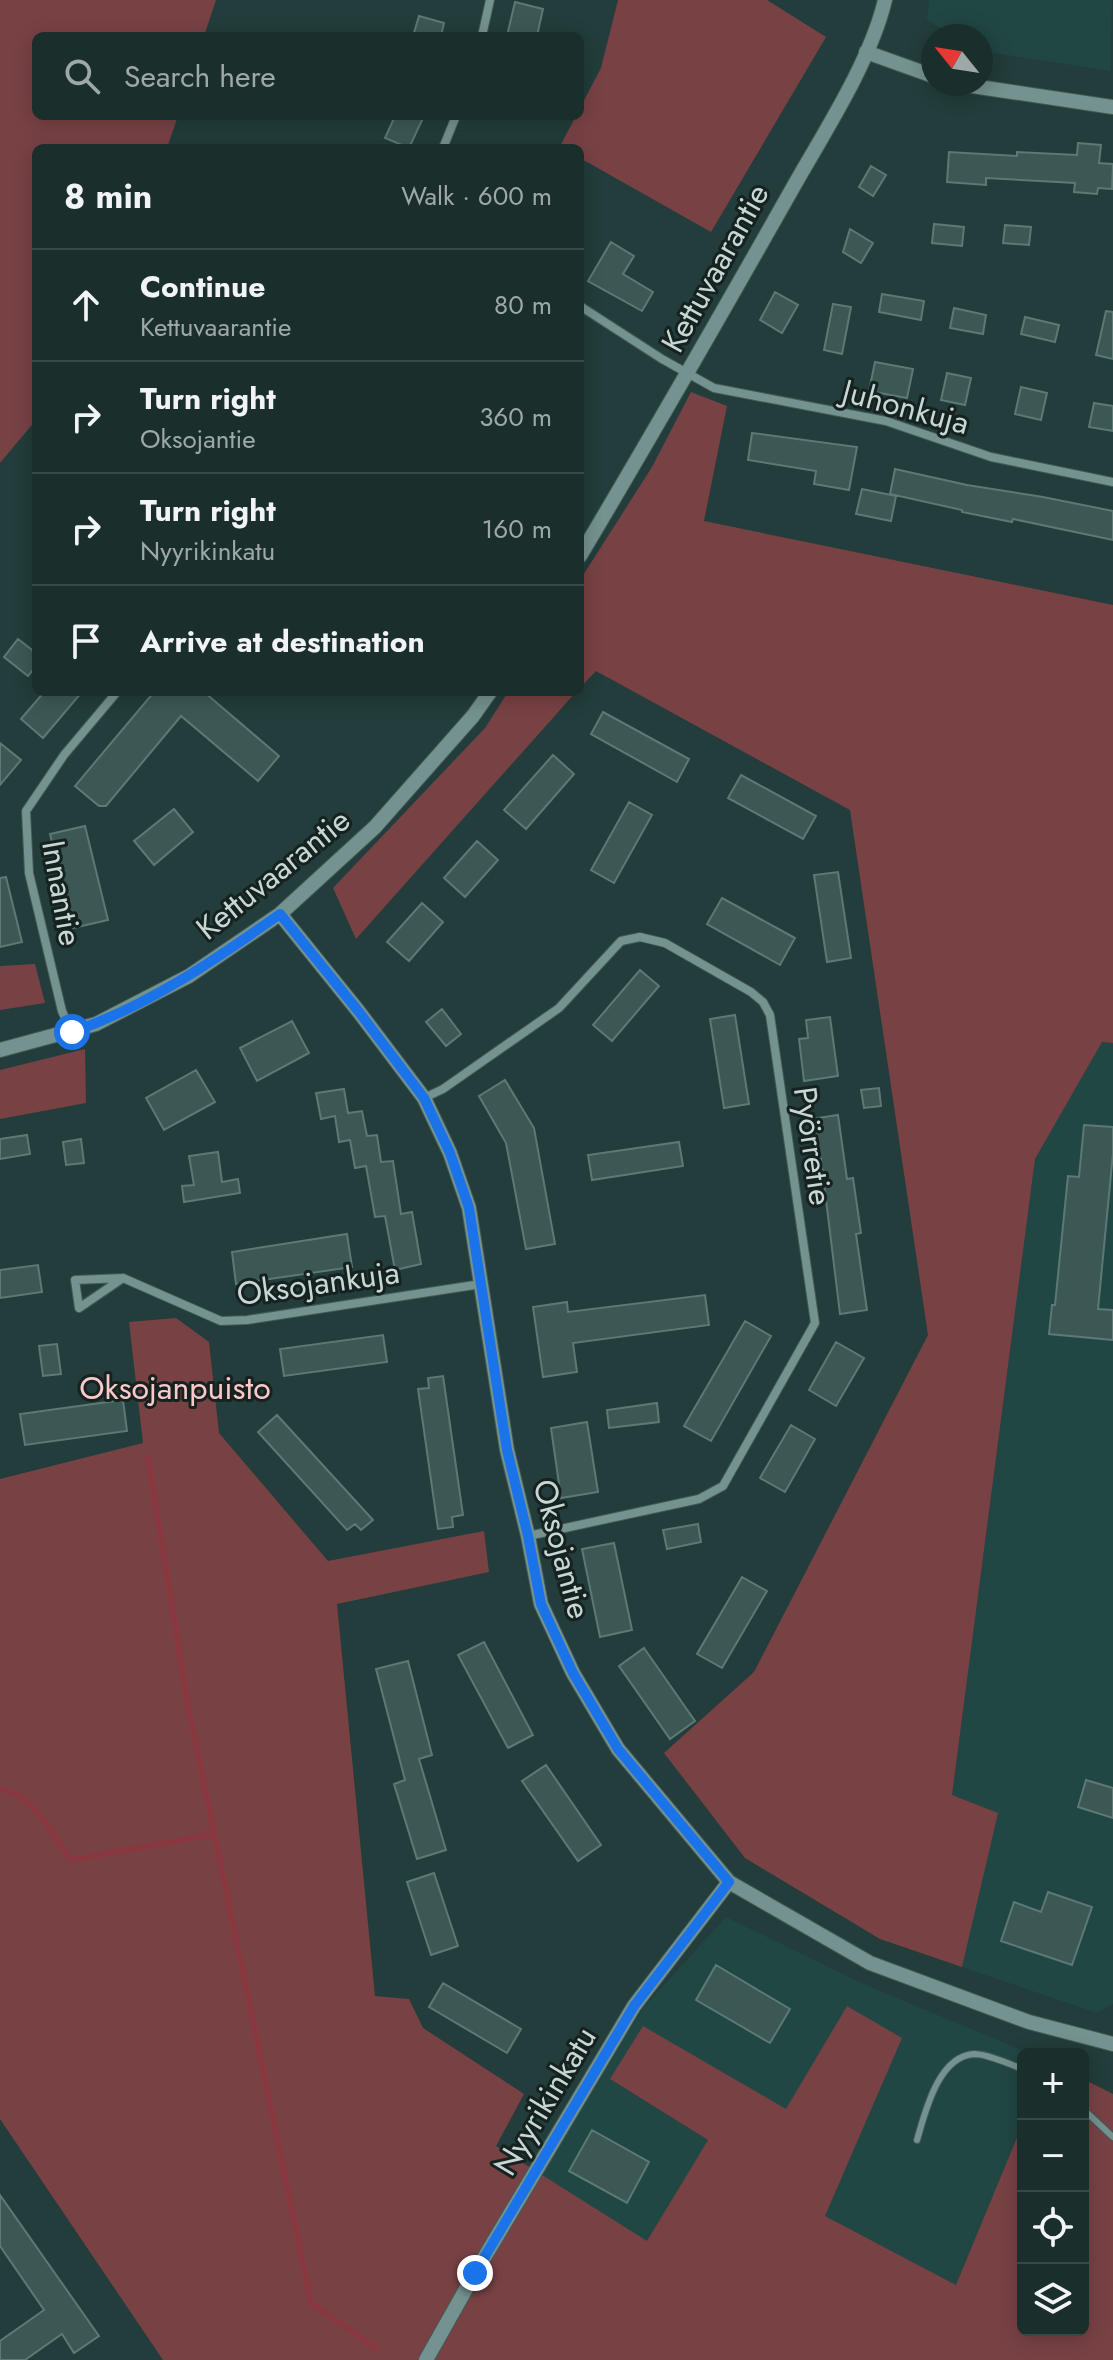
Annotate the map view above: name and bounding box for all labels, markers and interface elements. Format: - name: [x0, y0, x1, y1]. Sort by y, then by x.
- north arrow: [921, 24, 993, 96]
- search box: [32, 32, 584, 120]
- icon: search: [60, 54, 104, 98]
- text: Search here: [124, 55, 276, 98]
- text: 8 min: [64, 172, 152, 221]
- street label: Kettuvaarantie: [650, 175, 780, 361]
- text: Walk · 600 m: [401, 177, 552, 215]
- text: Continue: [140, 265, 266, 308]
- icon: ahead: [64, 283, 108, 327]
- text: 80 m: [494, 286, 552, 324]
- text: Kettuvaarantie: [140, 308, 291, 346]
- street label: Juhonkuja: [834, 367, 975, 446]
- text: Turn right: [140, 377, 276, 420]
- icon: right: [64, 395, 108, 439]
- text: 360 m: [479, 398, 552, 436]
- text: Oksojantie: [140, 420, 256, 458]
- text: Turn right: [140, 489, 276, 532]
- icon: right: [64, 507, 108, 551]
- text: 160 m: [482, 510, 552, 548]
- text: Nyyrikinkatu: [140, 532, 275, 570]
- icon: arrive: [64, 619, 108, 663]
- text: Arrive at destination: [140, 620, 425, 663]
- street label: Kettuvaarantie: [186, 798, 360, 950]
- street label: Innantie: [30, 837, 94, 949]
- route start: [54, 1014, 90, 1050]
- street label: Pyörretie: [782, 1084, 844, 1208]
- street label: Oksojankuja: [234, 1249, 402, 1317]
- park label: Oksojanpuisto: [79, 1365, 271, 1411]
- street label: Oksojantie: [521, 1474, 603, 1624]
- street label: Nyyrikinkatu: [482, 2018, 608, 2184]
- map controls: [1017, 2048, 1089, 2336]
- button: +: [1017, 2048, 1089, 2120]
- button: −: [1017, 2120, 1089, 2192]
- button: locate: [1017, 2192, 1089, 2264]
- route end: [457, 2255, 493, 2291]
- button: layers: [1017, 2264, 1089, 2336]

